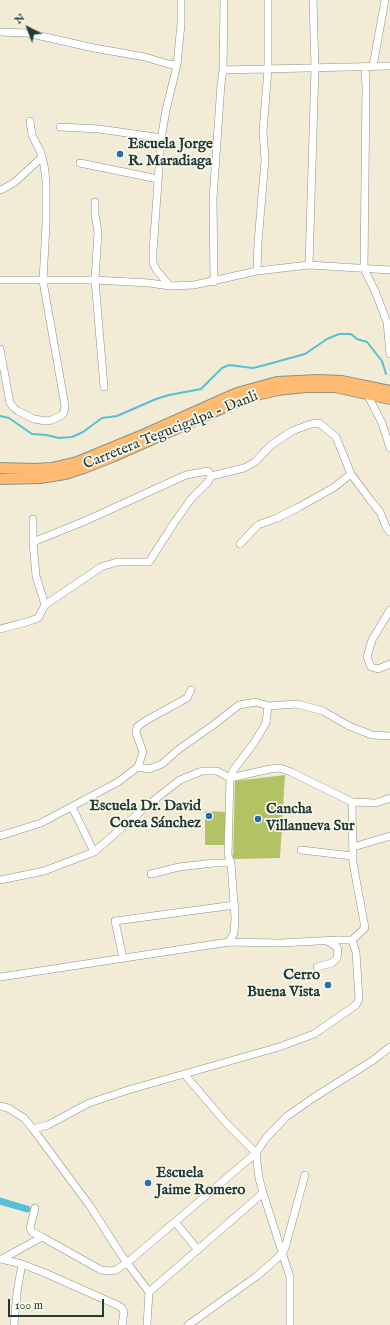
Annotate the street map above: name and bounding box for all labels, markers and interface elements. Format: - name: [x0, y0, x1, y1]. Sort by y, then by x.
- north arrow: [8, 8, 48, 48]
- text: N: [12, 11, 28, 27]
- place label: Escuela Jorge R. Maradiaga: [128, 136, 213, 171]
- marker: Escuela Jorge R. Maradiaga: [115, 149, 125, 159]
- street label: Carretera Tegucigalpa - Danli: [81, 388, 261, 474]
- place label: Escuela Dr. David Corea Sánchez: [90, 798, 201, 833]
- place label: Cancha Villanueva Sur: [266, 801, 354, 836]
- marker: Escuela Dr. David Corea Sánchez: [204, 811, 214, 821]
- marker: Cancha Villanueva Sur: [253, 814, 263, 824]
- place label: Cerro Buena Vista: [247, 967, 320, 1002]
- marker: Cerro Buena Vista: [323, 980, 333, 990]
- place label: Escuela Jaime Romero: [156, 1165, 245, 1200]
- marker: Escuela Jaime Romero: [143, 1178, 153, 1188]
- scale bar: [10, 1291, 106, 1317]
- text: 100 m: [15, 1298, 43, 1313]

